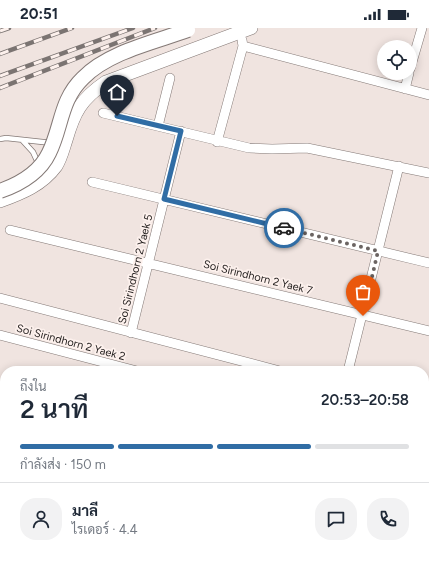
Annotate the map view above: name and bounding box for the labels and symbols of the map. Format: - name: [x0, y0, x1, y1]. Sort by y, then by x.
- pin: [100, 75, 134, 116]
- courier: [264, 208, 304, 248]
- street label: Soi Sirindhorn 2 Yaek 5: [116, 213, 155, 325]
- street label: Soi Sirindhorn 2 Yaek 7: [202, 258, 314, 297]
- pin: [346, 275, 380, 316]
- street label: Soi Sirindhorn 2 Yaek 2: [15, 322, 127, 363]

